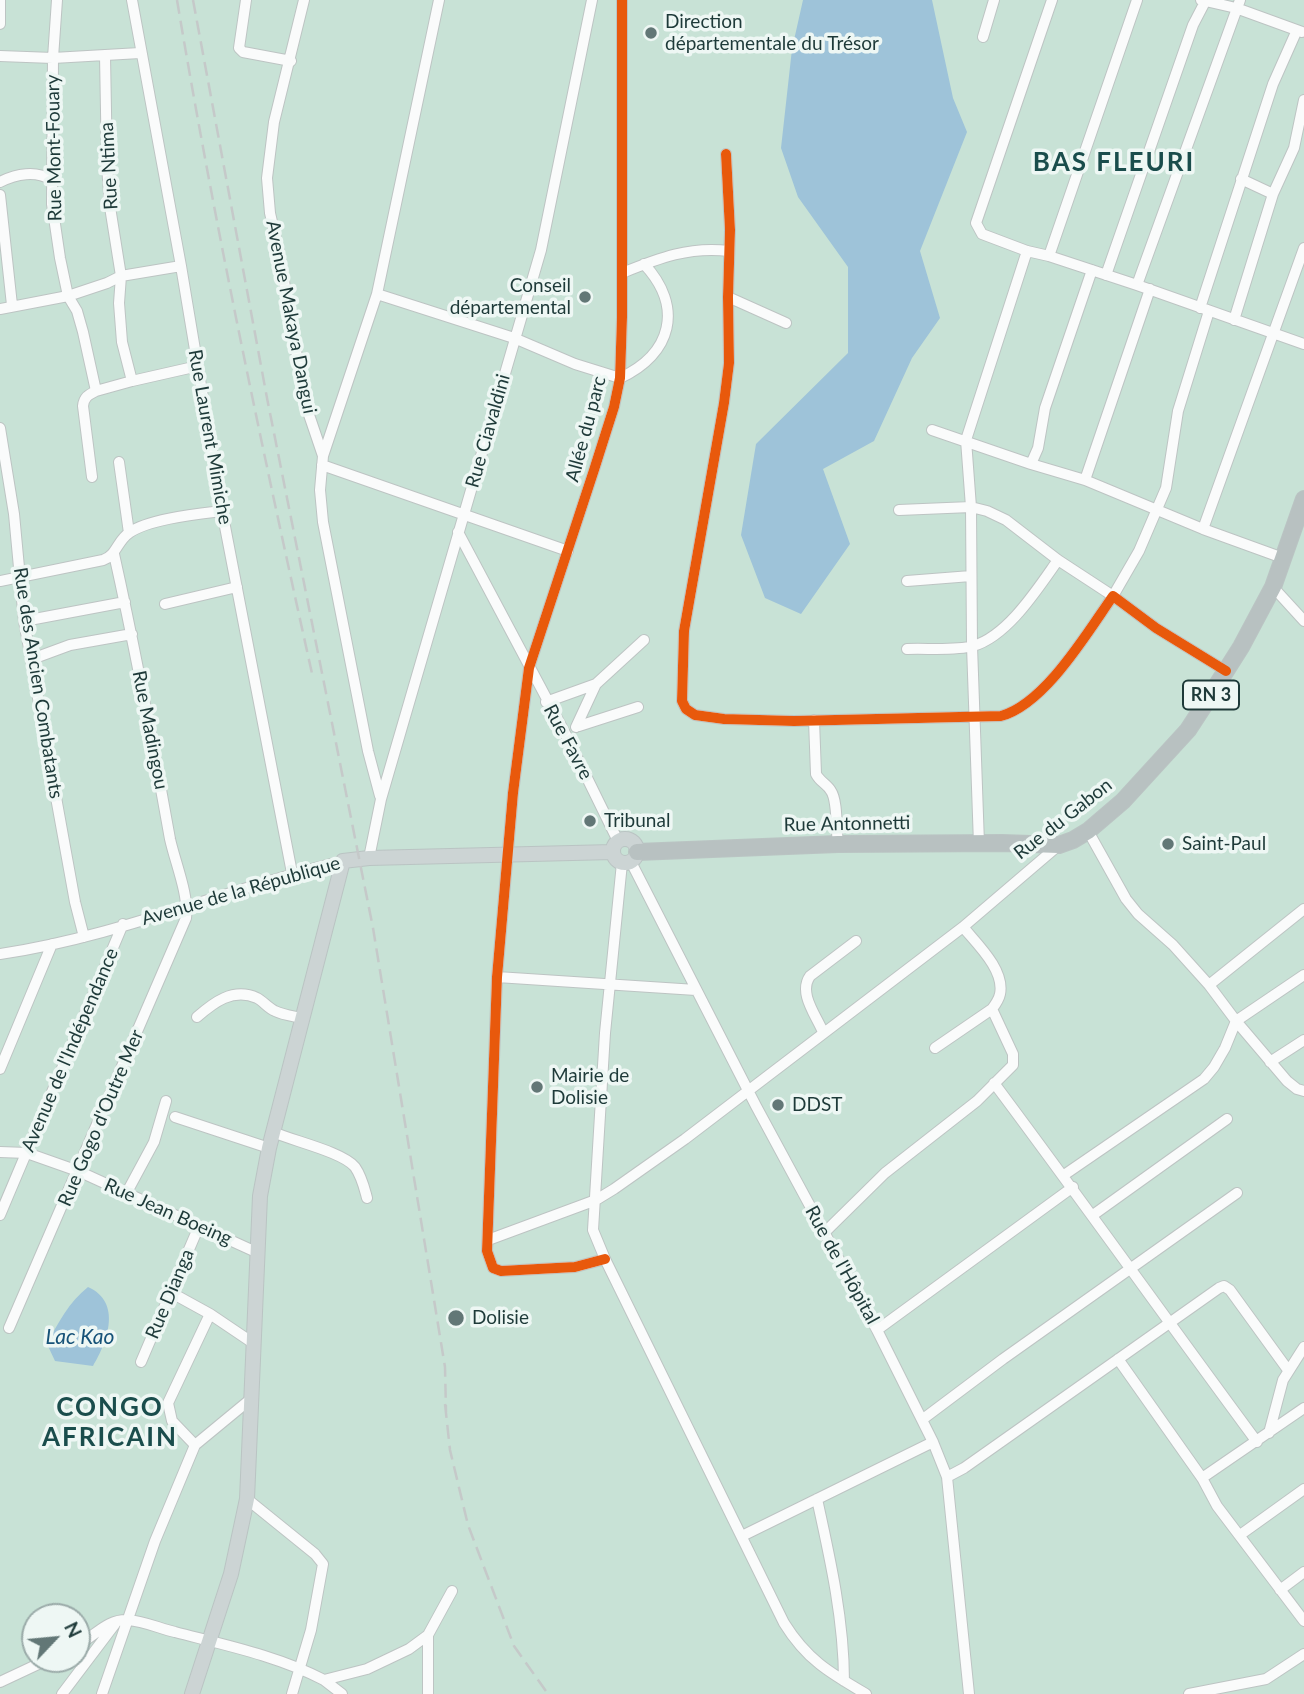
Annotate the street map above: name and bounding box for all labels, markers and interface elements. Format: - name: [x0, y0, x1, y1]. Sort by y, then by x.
- place label: Direction départementale du Trésor: [665, 11, 879, 55]
- marker: Direction départementale du Trésor: [643, 25, 659, 41]
- street label: Rue Mont-Fouary: [41, 74, 67, 222]
- street label: Rue Ntima: [95, 121, 123, 211]
- district label: BAS FLEURI: [1034, 147, 1194, 179]
- street label: Avenue Makaya Dangui: [261, 218, 321, 416]
- place label: Conseil départemental: [450, 275, 571, 319]
- marker: Conseil départemental: [577, 289, 593, 305]
- street label: Rue Laurent Mimiche: [183, 348, 237, 526]
- street label: Rue Ciavaldini: [461, 371, 515, 491]
- street label: Allée du parc: [561, 374, 611, 484]
- street label: Rue des Ancien Combatants: [8, 566, 68, 800]
- street label: Rue Madingou: [127, 669, 173, 791]
- road number: RN 3: [1183, 680, 1239, 710]
- street label: Rue Favre: [539, 700, 597, 784]
- street label: Rue du Gabon: [1009, 774, 1117, 864]
- place label: Tribunal: [604, 810, 670, 832]
- street label: Rue Antonnetti: [783, 811, 911, 837]
- marker: Tribunal: [582, 813, 598, 829]
- place label: Saint-Paul: [1182, 833, 1266, 855]
- marker: Saint-Paul: [1160, 836, 1176, 852]
- street label: Avenue de la République: [139, 852, 343, 930]
- street label: Avenue de l'Indépendance: [17, 945, 123, 1155]
- street label: Rue Gogo d'Outre Mer: [53, 1026, 149, 1210]
- place label: Mairie de Dolisie: [551, 1065, 629, 1109]
- marker: Mairie de Dolisie: [529, 1079, 545, 1095]
- place label: DDST: [792, 1094, 842, 1116]
- marker: DDST: [770, 1097, 786, 1113]
- street label: Rue Jean Boeing: [101, 1174, 235, 1250]
- street label: Rue de l'Hôpital: [800, 1202, 884, 1328]
- street label: Rue Dianga: [141, 1246, 199, 1342]
- place label: Dolisie: [472, 1307, 529, 1329]
- marker: Dolisie: [446, 1308, 466, 1328]
- water label: Lac Kao: [46, 1324, 114, 1350]
- district label: CONGO AFRICAIN: [43, 1392, 177, 1454]
- north arrow: [21, 1603, 91, 1673]
- text: N: [60, 1618, 87, 1641]

